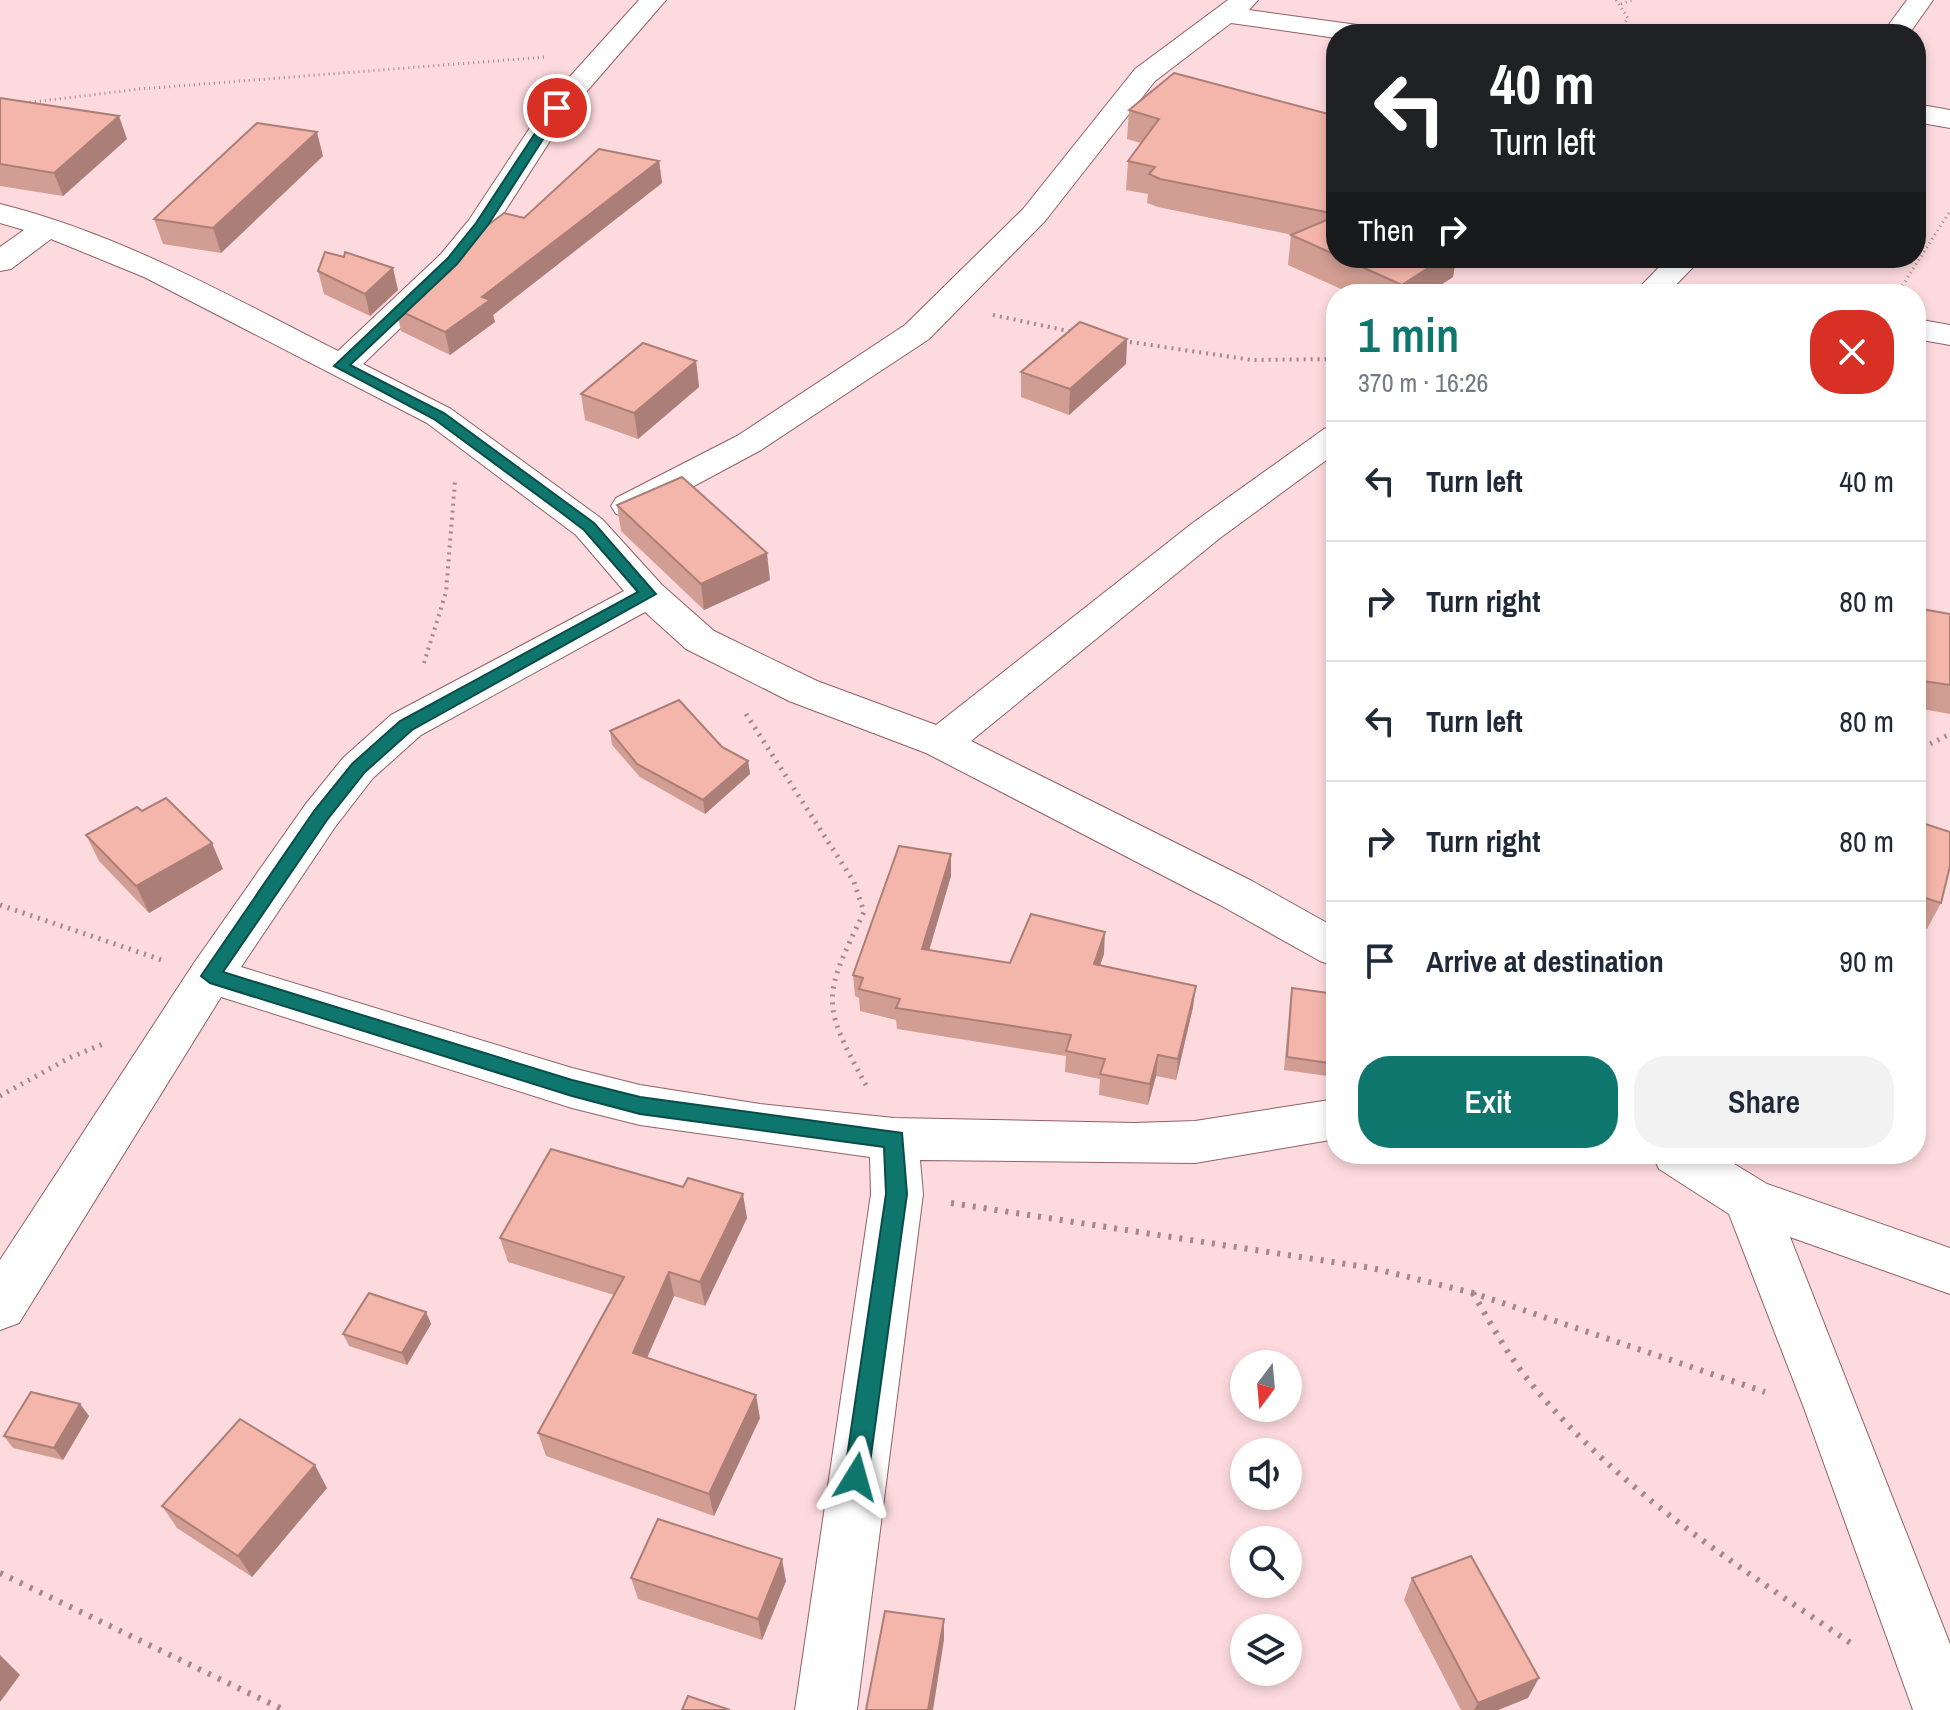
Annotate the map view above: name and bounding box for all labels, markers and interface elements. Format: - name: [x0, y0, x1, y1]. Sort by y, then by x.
- text: 40 m: [1490, 46, 1595, 121]
- icon: left: [1358, 56, 1462, 160]
- pin: [523, 74, 591, 142]
- icon: arrive: [535, 86, 579, 130]
- text: Turn left: [1490, 118, 1596, 166]
- icon: right: [1430, 208, 1474, 252]
- text: Then: [1358, 210, 1414, 250]
- text: 1 min: [1358, 302, 1459, 367]
- button: close: [1810, 310, 1894, 394]
- text: 370 m · 16:26: [1358, 365, 1488, 400]
- icon: left: [1358, 459, 1402, 503]
- text: Turn left: [1426, 461, 1523, 501]
- text: 40 m: [1839, 461, 1894, 501]
- icon: right: [1358, 579, 1402, 623]
- text: Turn right: [1426, 581, 1540, 621]
- text: 80 m: [1839, 581, 1894, 621]
- icon: left: [1358, 699, 1402, 743]
- text: Turn left: [1426, 701, 1523, 741]
- text: 80 m: [1839, 701, 1894, 741]
- icon: right: [1358, 819, 1402, 863]
- text: Turn right: [1426, 821, 1540, 861]
- text: 80 m: [1839, 821, 1894, 861]
- icon: arrive: [1358, 939, 1402, 983]
- text: Arrive at destination: [1426, 941, 1664, 981]
- text: 90 m: [1839, 941, 1894, 981]
- button: Exit: [1358, 1056, 1618, 1148]
- button: Share: [1634, 1056, 1894, 1148]
- north arrow: [1230, 1350, 1302, 1422]
- map controls: [1230, 1350, 1302, 1686]
- position arrow: [814, 1435, 898, 1519]
- button: sound: [1230, 1438, 1302, 1510]
- button: search: [1230, 1526, 1302, 1598]
- button: layers: [1230, 1614, 1302, 1686]

